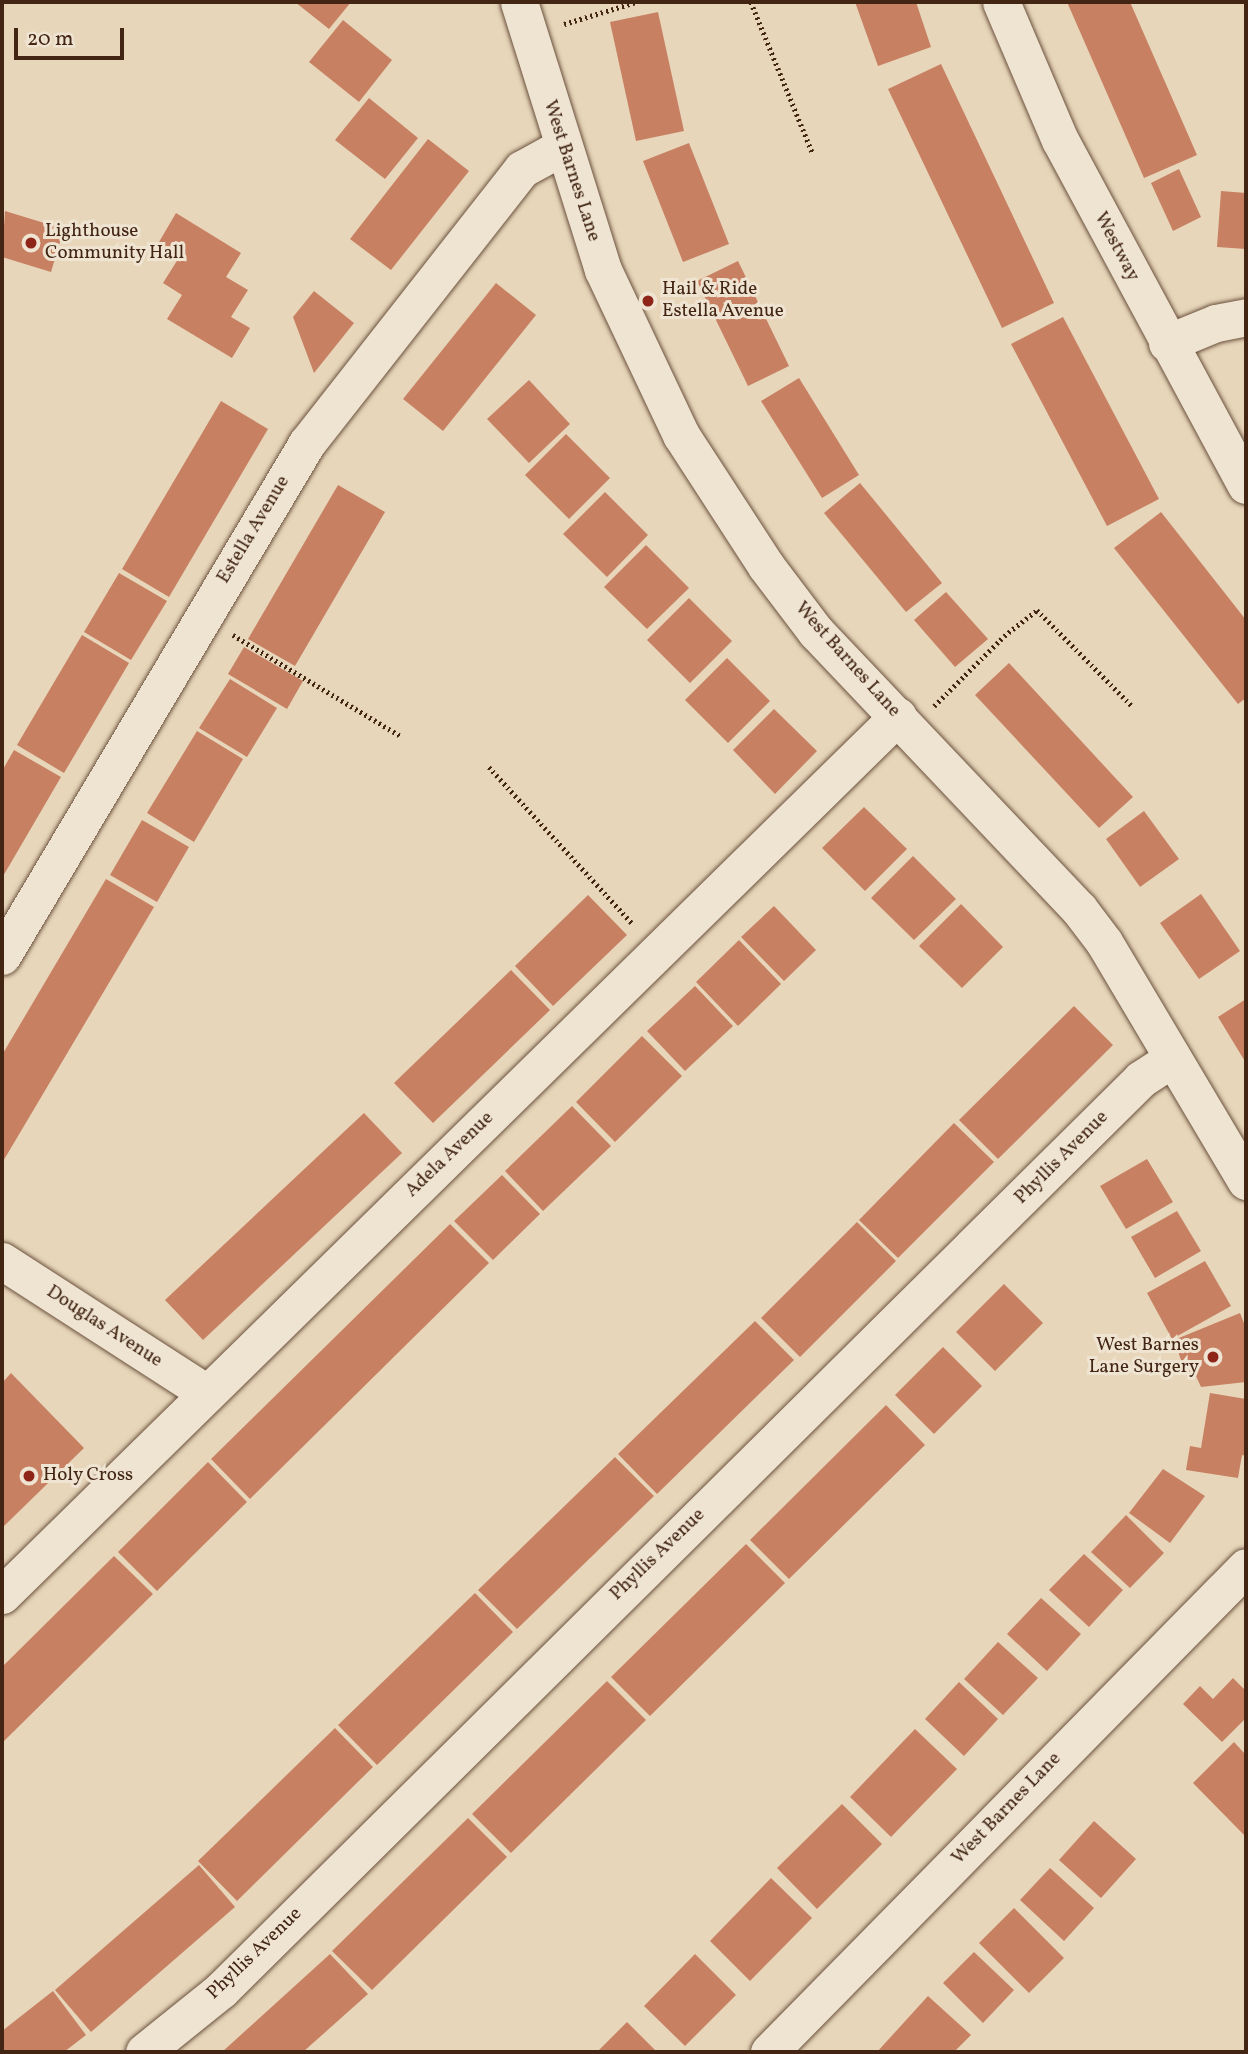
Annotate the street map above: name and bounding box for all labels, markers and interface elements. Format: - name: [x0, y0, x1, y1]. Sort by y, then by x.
- scale bar: [18, 14, 128, 58]
- text: 20 m: [27, 25, 73, 54]
- street label: West Barnes Lane: [537, 98, 605, 244]
- street label: Westway: [1088, 208, 1144, 286]
- place label: Lighthouse Community Hall: [45, 221, 185, 265]
- marker: Lighthouse Community Hall: [23, 235, 39, 251]
- place label: Hail & Ride Estella Avenue: [662, 279, 784, 323]
- marker: Hail & Ride Estella Avenue: [640, 293, 656, 309]
- street label: Estella Avenue: [213, 472, 295, 588]
- street label: West Barnes Lane: [789, 598, 905, 722]
- street label: Phyllis Avenue: [1010, 1106, 1114, 1210]
- street label: Adela Avenue: [401, 1107, 499, 1203]
- street label: Douglas Avenue: [42, 1281, 166, 1373]
- place label: West Barnes Lane Surgery: [1089, 1335, 1199, 1379]
- marker: West Barnes Lane Surgery: [1205, 1349, 1221, 1365]
- place label: Holy Cross: [43, 1465, 134, 1487]
- marker: Holy Cross: [21, 1468, 37, 1484]
- street label: Phyllis Avenue: [606, 1504, 710, 1606]
- street label: West Barnes Lane: [948, 1748, 1066, 1870]
- street label: Phyllis Avenue: [203, 1903, 307, 2005]

